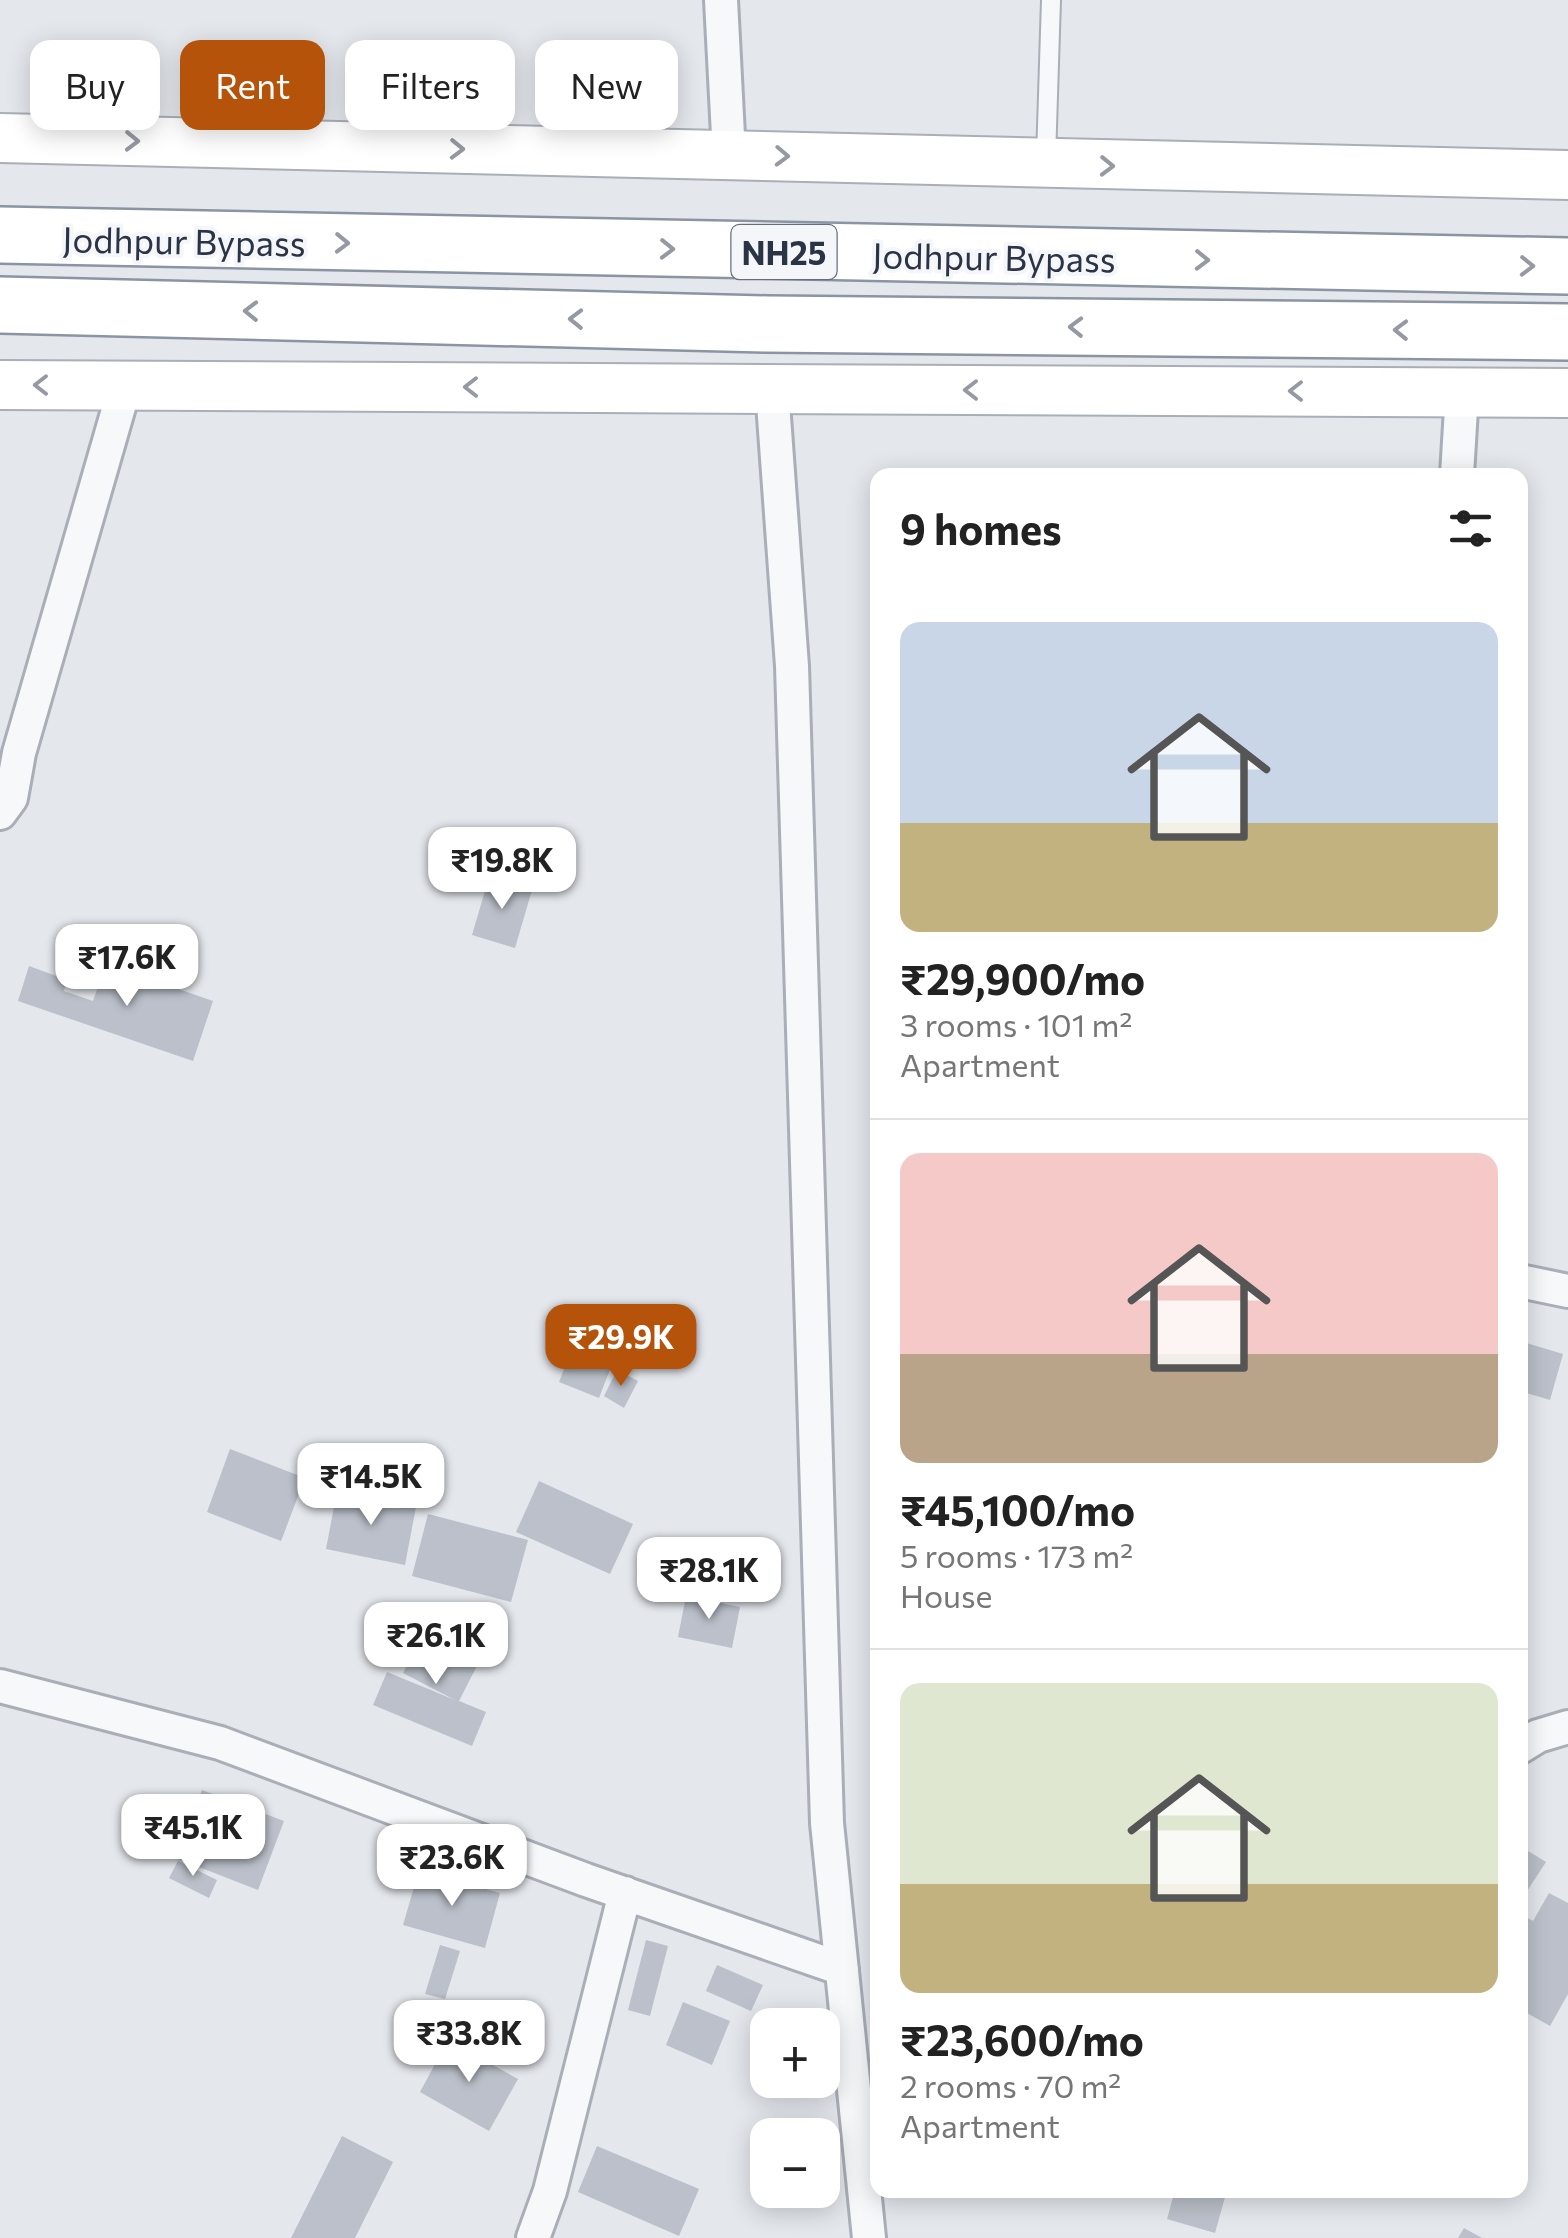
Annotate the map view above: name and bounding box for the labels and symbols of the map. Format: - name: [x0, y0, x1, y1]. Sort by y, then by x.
- one-way arrow: [125, 131, 141, 152]
- one-way arrow: [450, 138, 466, 159]
- one-way arrow: [775, 146, 791, 167]
- one-way arrow: [1100, 155, 1116, 176]
- street label: Jodhpur Bypass: [62, 216, 306, 264]
- road number: NH25: [732, 225, 836, 279]
- street label: Jodhpur Bypass: [872, 232, 1116, 280]
- one-way arrow: [335, 233, 351, 254]
- one-way arrow: [660, 239, 676, 260]
- one-way arrow: [1195, 249, 1211, 270]
- one-way arrow: [1520, 255, 1536, 276]
- one-way arrow: [242, 301, 258, 322]
- one-way arrow: [567, 309, 583, 330]
- one-way arrow: [1067, 316, 1082, 338]
- one-way arrow: [1392, 319, 1408, 341]
- one-way arrow: [32, 374, 48, 396]
- one-way arrow: [462, 376, 478, 398]
- one-way arrow: [962, 379, 978, 401]
- one-way arrow: [1287, 380, 1302, 402]
- pin: ₹19.8K: [421, 827, 583, 912]
- pin: ₹17.6K: [46, 924, 208, 1009]
- pin: ₹29.9K: [540, 1304, 702, 1389]
- pin: ₹14.5K: [290, 1443, 452, 1528]
- pin: ₹28.1K: [628, 1537, 790, 1622]
- pin: ₹26.1K: [355, 1602, 517, 1687]
- pin: ₹45.1K: [112, 1794, 274, 1879]
- pin: ₹23.6K: [371, 1824, 533, 1909]
- pin: ₹33.8K: [388, 2000, 550, 2085]

